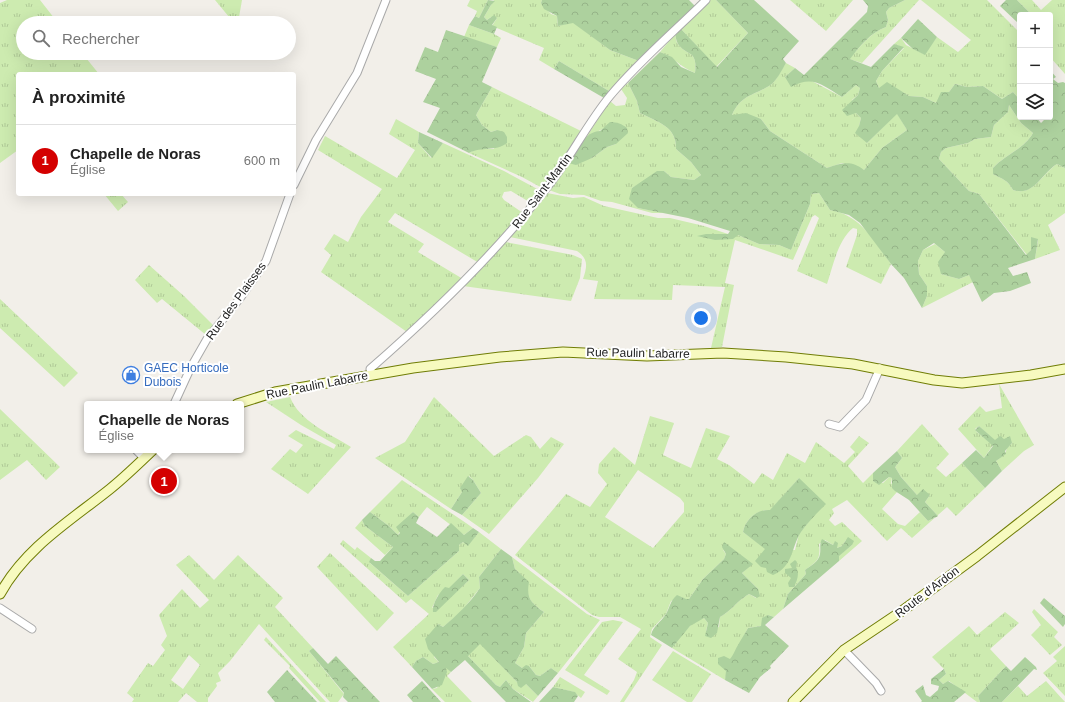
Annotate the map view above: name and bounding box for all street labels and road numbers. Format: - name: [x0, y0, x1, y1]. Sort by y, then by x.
- street label: Rue Saint-Martin: [509, 151, 575, 231]
- street label: Rue des Plaisses: [203, 259, 269, 343]
- street label: Rue Paulin Labarre: [586, 345, 690, 361]
- street label: Rue Paulin Labarre: [265, 368, 369, 402]
- street label: Route d'Ardon: [892, 563, 962, 621]

